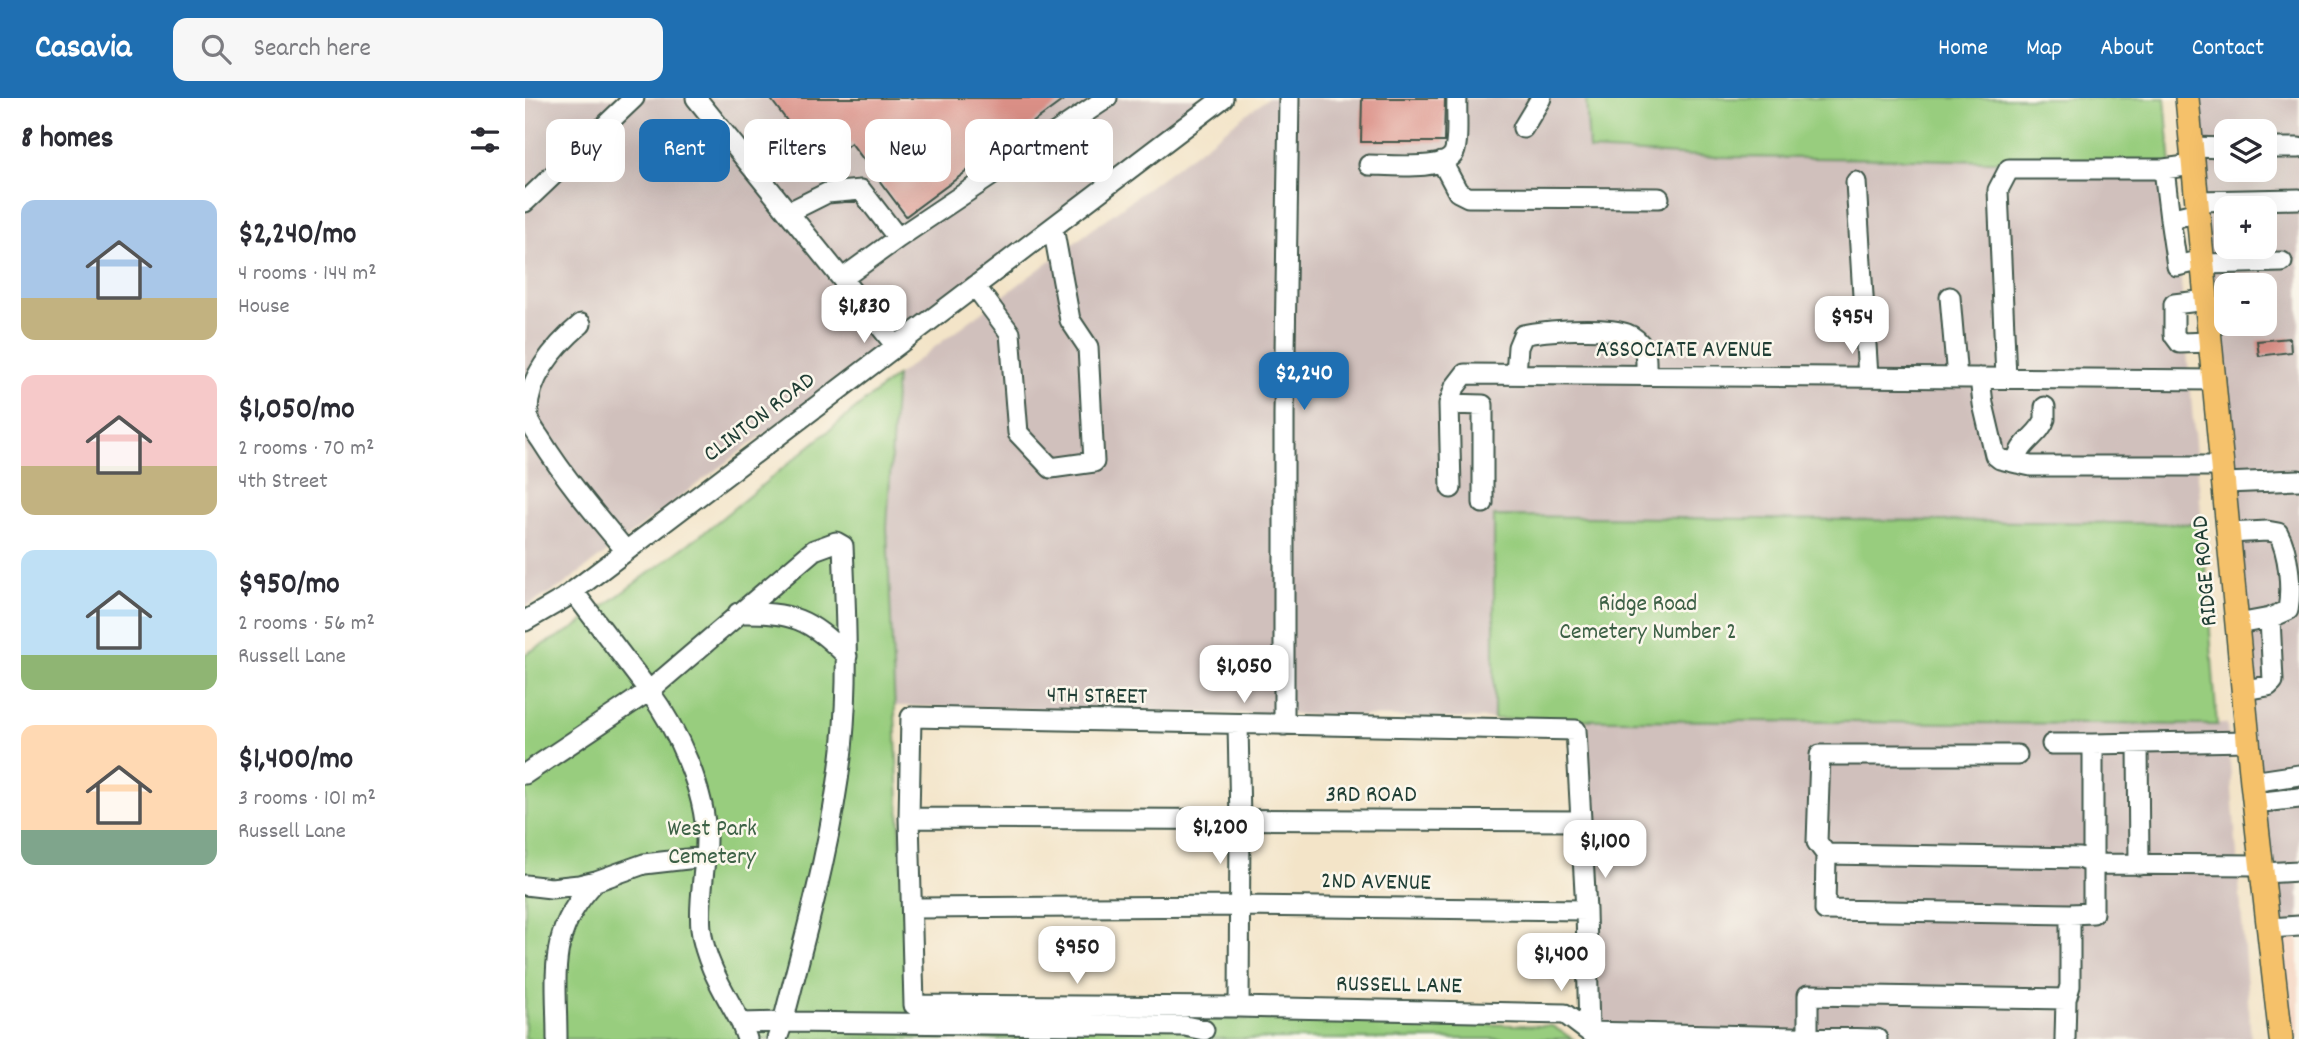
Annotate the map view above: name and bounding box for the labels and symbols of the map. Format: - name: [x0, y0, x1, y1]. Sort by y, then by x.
- pin: $1,830: [807, 286, 921, 345]
- pin: $954: [1811, 296, 1893, 356]
- street label: ASSOCIATE AVENUE: [1596, 334, 1772, 368]
- pin: $2,240: [1247, 352, 1361, 412]
- street label: CLINTON ROAD: [697, 365, 823, 471]
- street label: RIDGE ROAD: [2184, 514, 2228, 628]
- park label: Ridge Road Cemetery Number 2: [1559, 588, 1737, 650]
- pin: $1,050: [1187, 646, 1301, 705]
- street label: 4TH STREET: [1046, 679, 1148, 715]
- street label: 3RD ROAD: [1325, 779, 1417, 813]
- pin: $1,200: [1163, 806, 1277, 866]
- park label: West Park Cemetery: [667, 813, 757, 875]
- pin: $1,100: [1548, 820, 1662, 880]
- street label: 2ND AVENUE: [1321, 865, 1431, 901]
- pin: $950: [1036, 926, 1118, 986]
- pin: $1,400: [1504, 934, 1618, 993]
- street label: RUSSELL LANE: [1336, 968, 1462, 1004]

